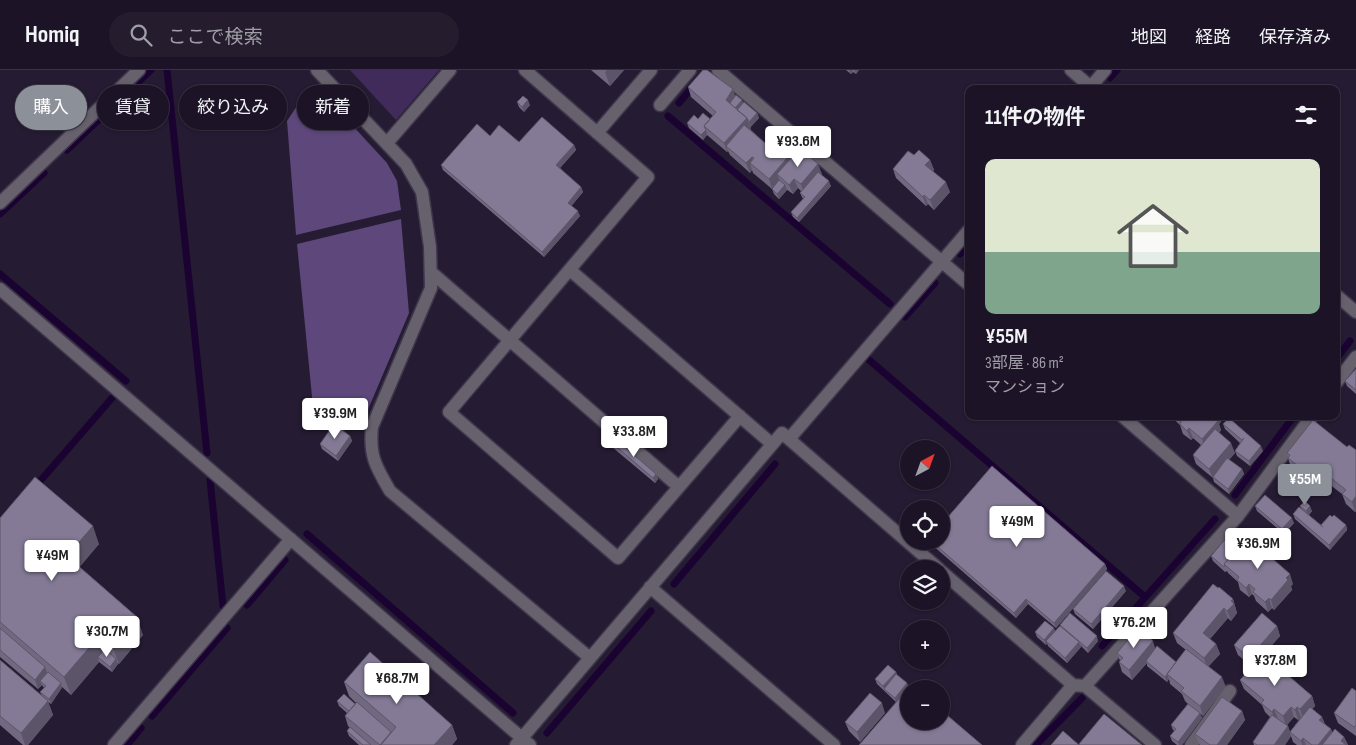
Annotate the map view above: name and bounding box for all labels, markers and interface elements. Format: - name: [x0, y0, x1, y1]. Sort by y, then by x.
- search box: [109, 12, 459, 57]
- text: Homiq: [25, 20, 79, 49]
- icon: search: [127, 21, 155, 49]
- text: ここで検索: [167, 26, 263, 49]
- text: 地図: [1131, 27, 1167, 48]
- text: 経路: [1195, 27, 1231, 48]
- text: 保存済み: [1259, 27, 1331, 48]
- chip: 購入: [15, 85, 87, 130]
- chip: 賃貸: [97, 85, 169, 130]
- chip: 絞り込み: [179, 85, 287, 130]
- chip: 新着: [297, 85, 369, 130]
- icon: filters: [1292, 101, 1320, 129]
- text: 11件の物件: [985, 105, 1085, 130]
- pin: ¥93.6M: [757, 126, 839, 168]
- text: ¥93.6M: [776, 132, 820, 151]
- icon: home: [1108, 191, 1198, 281]
- text: ¥55M: [985, 324, 1028, 349]
- text: 3部屋 · 86 m²: [985, 354, 1064, 373]
- text: マンション: [985, 378, 1065, 397]
- pin: ¥39.9M: [294, 398, 376, 440]
- text: ¥39.9M: [313, 404, 357, 423]
- pin: ¥33.8M: [593, 416, 675, 458]
- text: ¥33.8M: [612, 422, 656, 441]
- north arrow: [900, 440, 950, 490]
- map controls: [900, 440, 950, 730]
- pin: ¥55M: [1275, 464, 1335, 506]
- text: ¥55M: [1289, 470, 1321, 489]
- button: locate: [900, 500, 950, 550]
- pin: ¥49M: [987, 506, 1047, 548]
- text: ¥49M: [1000, 512, 1034, 531]
- pin: ¥36.9M: [1217, 528, 1299, 570]
- text: ¥36.9M: [1236, 534, 1280, 553]
- pin: ¥49M: [22, 540, 82, 582]
- text: ¥49M: [35, 546, 69, 565]
- button: layers: [900, 560, 950, 610]
- pin: ¥76.2M: [1093, 606, 1175, 649]
- text: ¥76.2M: [1112, 613, 1156, 632]
- pin: ¥30.7M: [66, 616, 148, 658]
- button: +: [900, 620, 950, 670]
- text: ¥30.7M: [86, 622, 128, 641]
- pin: ¥37.8M: [1234, 644, 1316, 687]
- text: ¥37.8M: [1254, 651, 1296, 670]
- pin: ¥68.7M: [356, 662, 438, 705]
- text: ¥68.7M: [375, 669, 419, 688]
- button: −: [900, 680, 950, 730]

